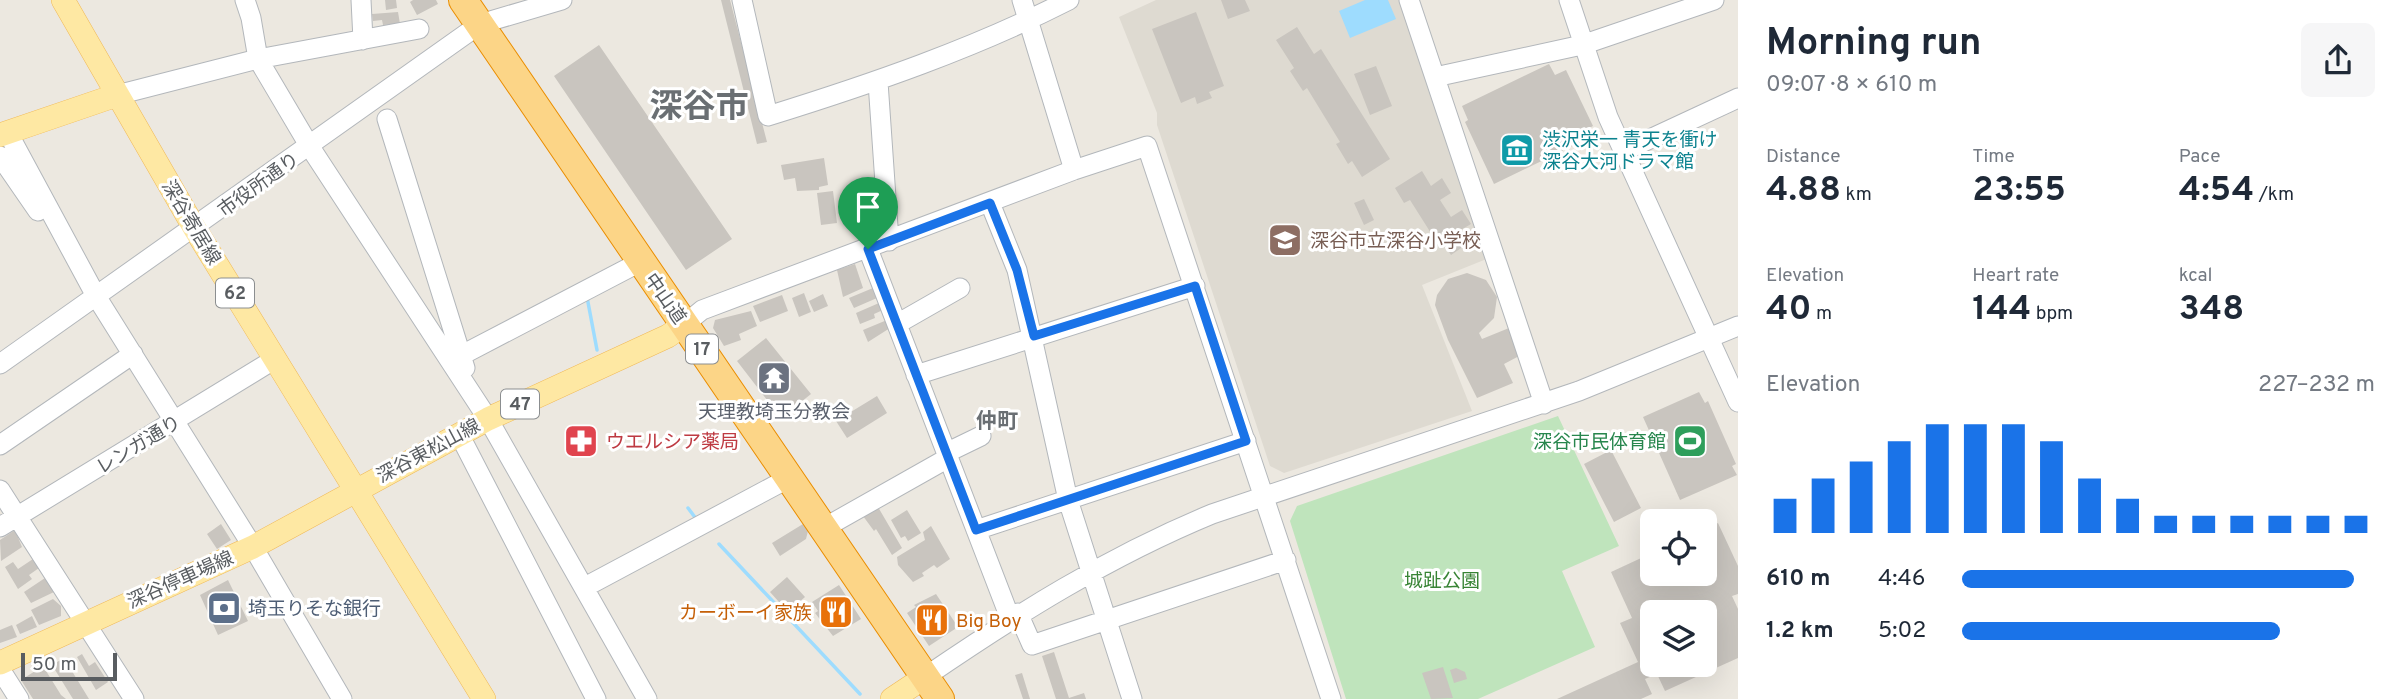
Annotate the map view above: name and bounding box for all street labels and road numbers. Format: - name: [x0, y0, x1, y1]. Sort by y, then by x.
- street label: 市役所通り: [214, 148, 305, 223]
- street label: 深谷寄居線: [156, 176, 225, 270]
- street label: 中山道: [638, 269, 691, 329]
- road number: 62: [216, 278, 254, 307]
- road number: 17: [686, 334, 718, 363]
- road number: 47: [501, 390, 539, 418]
- street label: レンガ通り: [92, 411, 186, 480]
- street label: 深谷東松山線: [373, 414, 485, 489]
- street label: 深谷停車場線: [124, 547, 238, 615]

